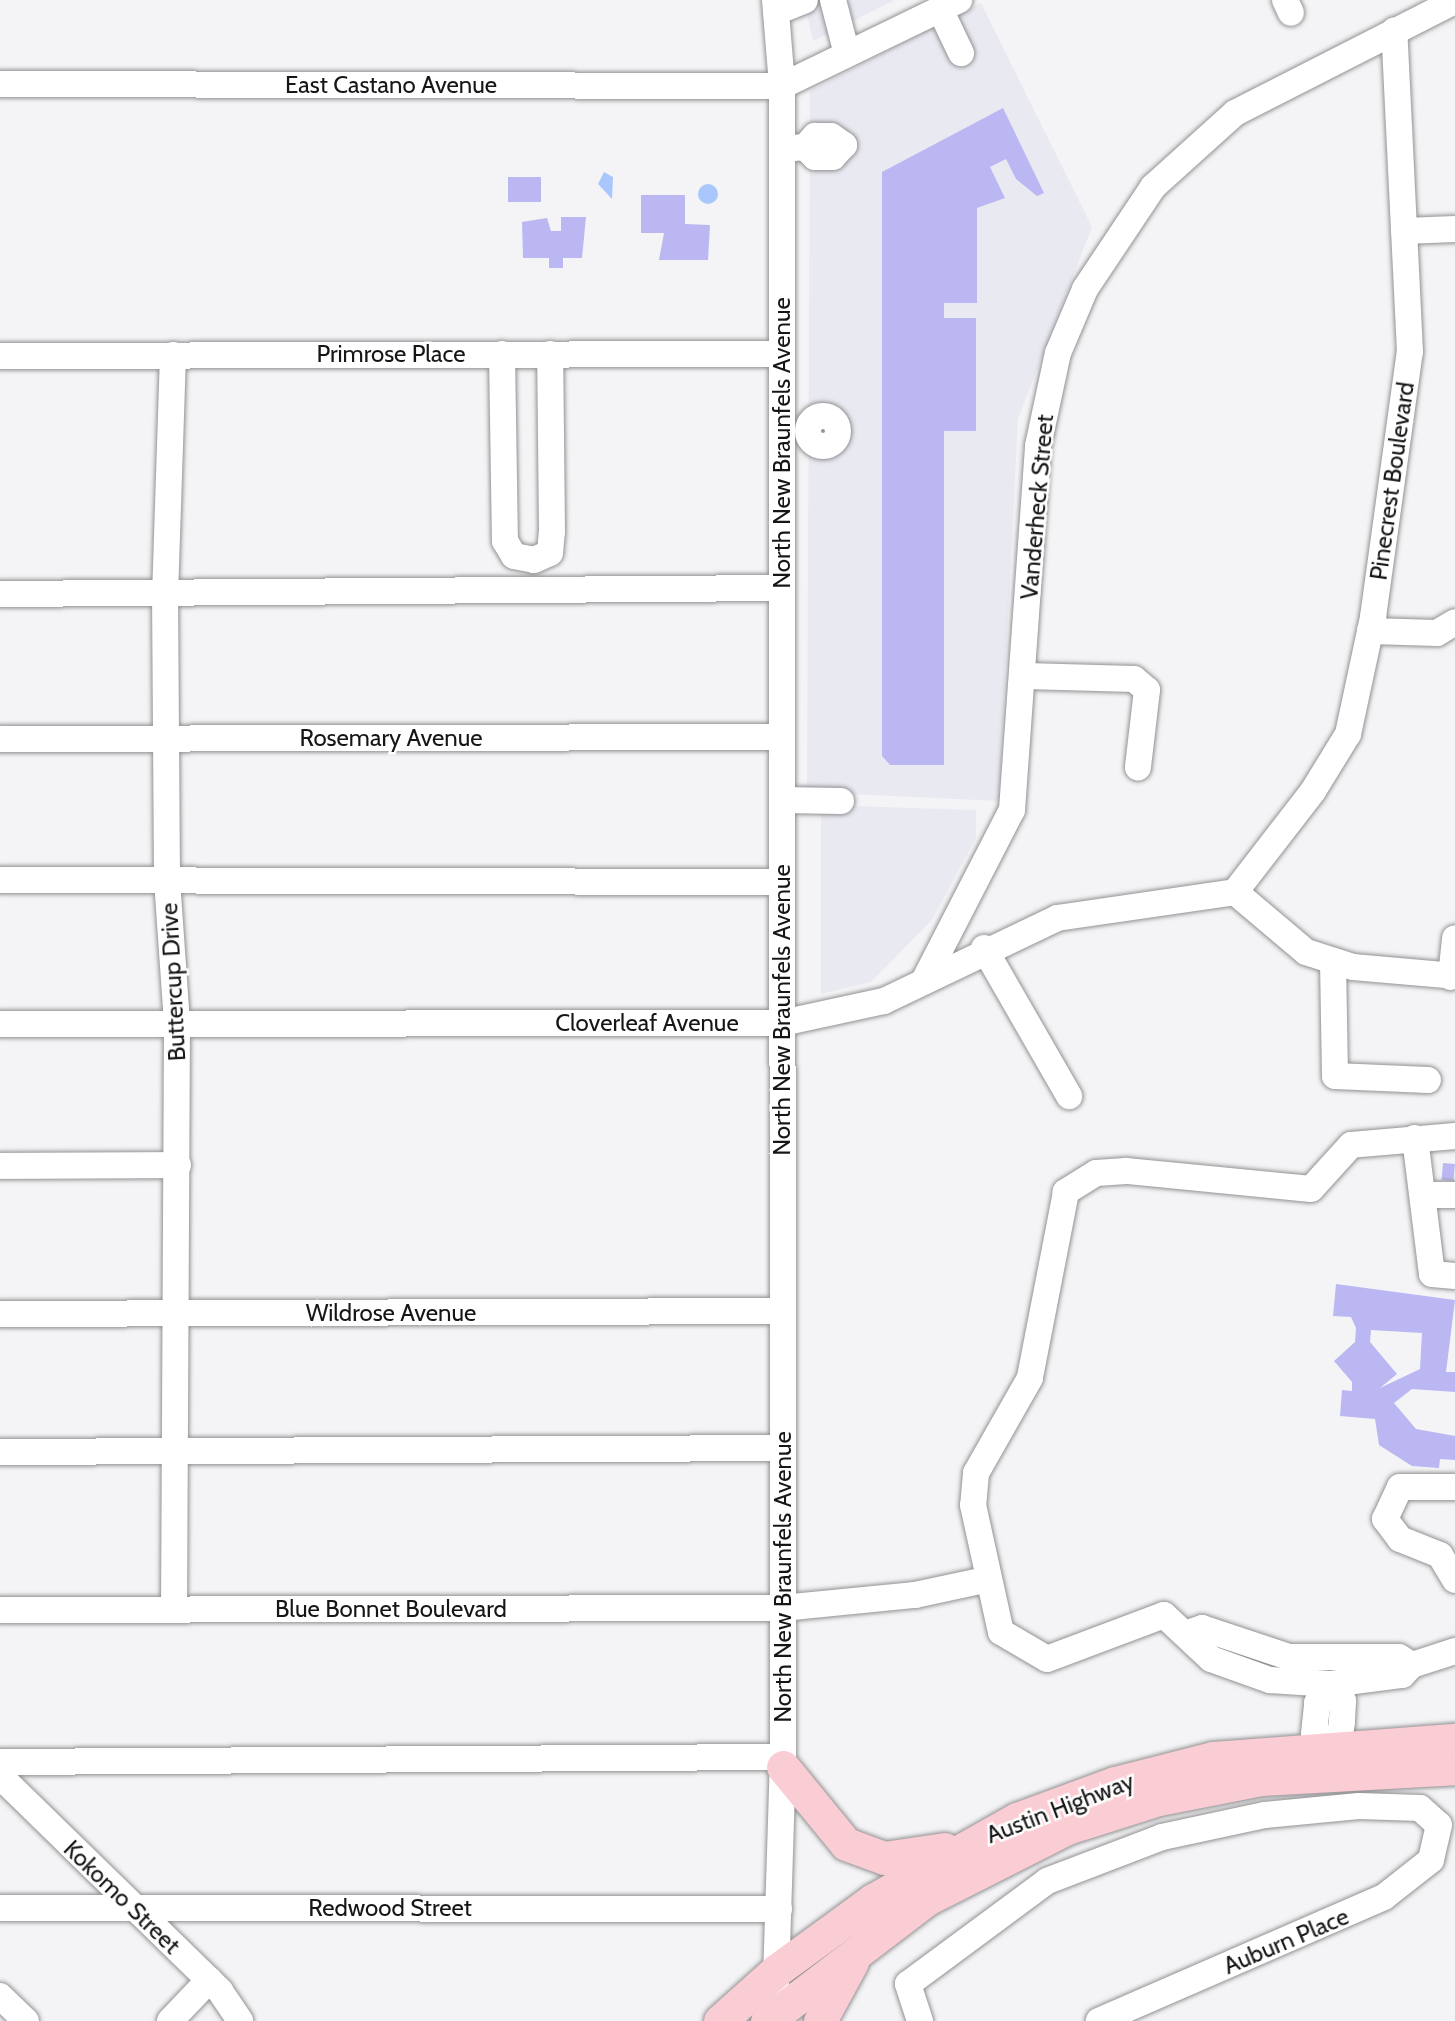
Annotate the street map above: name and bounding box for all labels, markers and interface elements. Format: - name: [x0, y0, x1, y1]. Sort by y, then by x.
- street label: East Castano Avenue: [285, 71, 497, 99]
- street label: North New Braunfels Avenue: [768, 297, 796, 589]
- street label: Primrose Place: [316, 340, 466, 368]
- street label: Pinecrest Boulevard: [1364, 380, 1420, 582]
- street label: Vanderheck Street: [1015, 413, 1059, 601]
- street label: Rosemary Avenue: [299, 724, 483, 752]
- street label: North New Braunfels Avenue: [768, 864, 796, 1156]
- street label: Buttercup Drive: [154, 902, 192, 1062]
- street label: Cloverleaf Avenue: [555, 1009, 739, 1037]
- street label: Wildrose Avenue: [306, 1299, 476, 1327]
- street label: North New Braunfels Avenue: [769, 1431, 797, 1723]
- street label: Blue Bonnet Boulevard: [275, 1595, 507, 1623]
- street label: Austin Highway: [982, 1767, 1138, 1849]
- street label: Kokomo Street: [58, 1834, 186, 1960]
- street label: Redwood Street: [308, 1894, 472, 1922]
- street label: Auburn Place: [1219, 1902, 1353, 1980]

